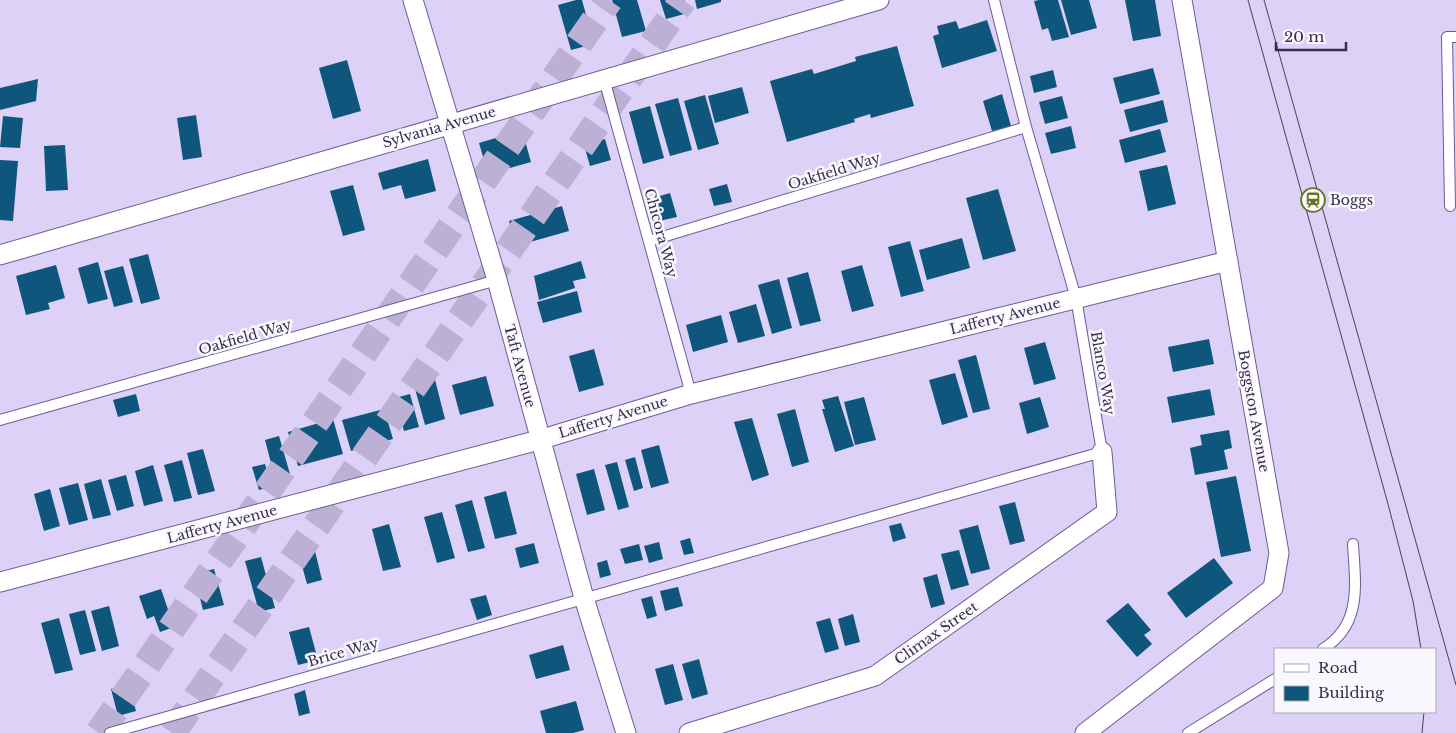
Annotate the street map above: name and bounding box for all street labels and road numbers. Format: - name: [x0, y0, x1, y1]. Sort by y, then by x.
- street label: Sylvania Avenue: [380, 102, 498, 152]
- street label: Oakfield Way: [786, 148, 882, 194]
- street label: Chicora Way: [640, 186, 682, 280]
- street label: Lafferty Avenue: [948, 294, 1062, 338]
- street label: Oakfield Way: [196, 315, 294, 359]
- street label: Taft Avenue: [500, 322, 540, 410]
- street label: Blanco Way: [1087, 330, 1119, 416]
- street label: Boggston Avenue: [1234, 348, 1274, 474]
- street label: Lafferty Avenue: [556, 392, 670, 442]
- street label: Lafferty Avenue: [165, 501, 279, 547]
- street label: Climax Street: [891, 597, 982, 668]
- street label: Brice Way: [306, 633, 381, 671]

